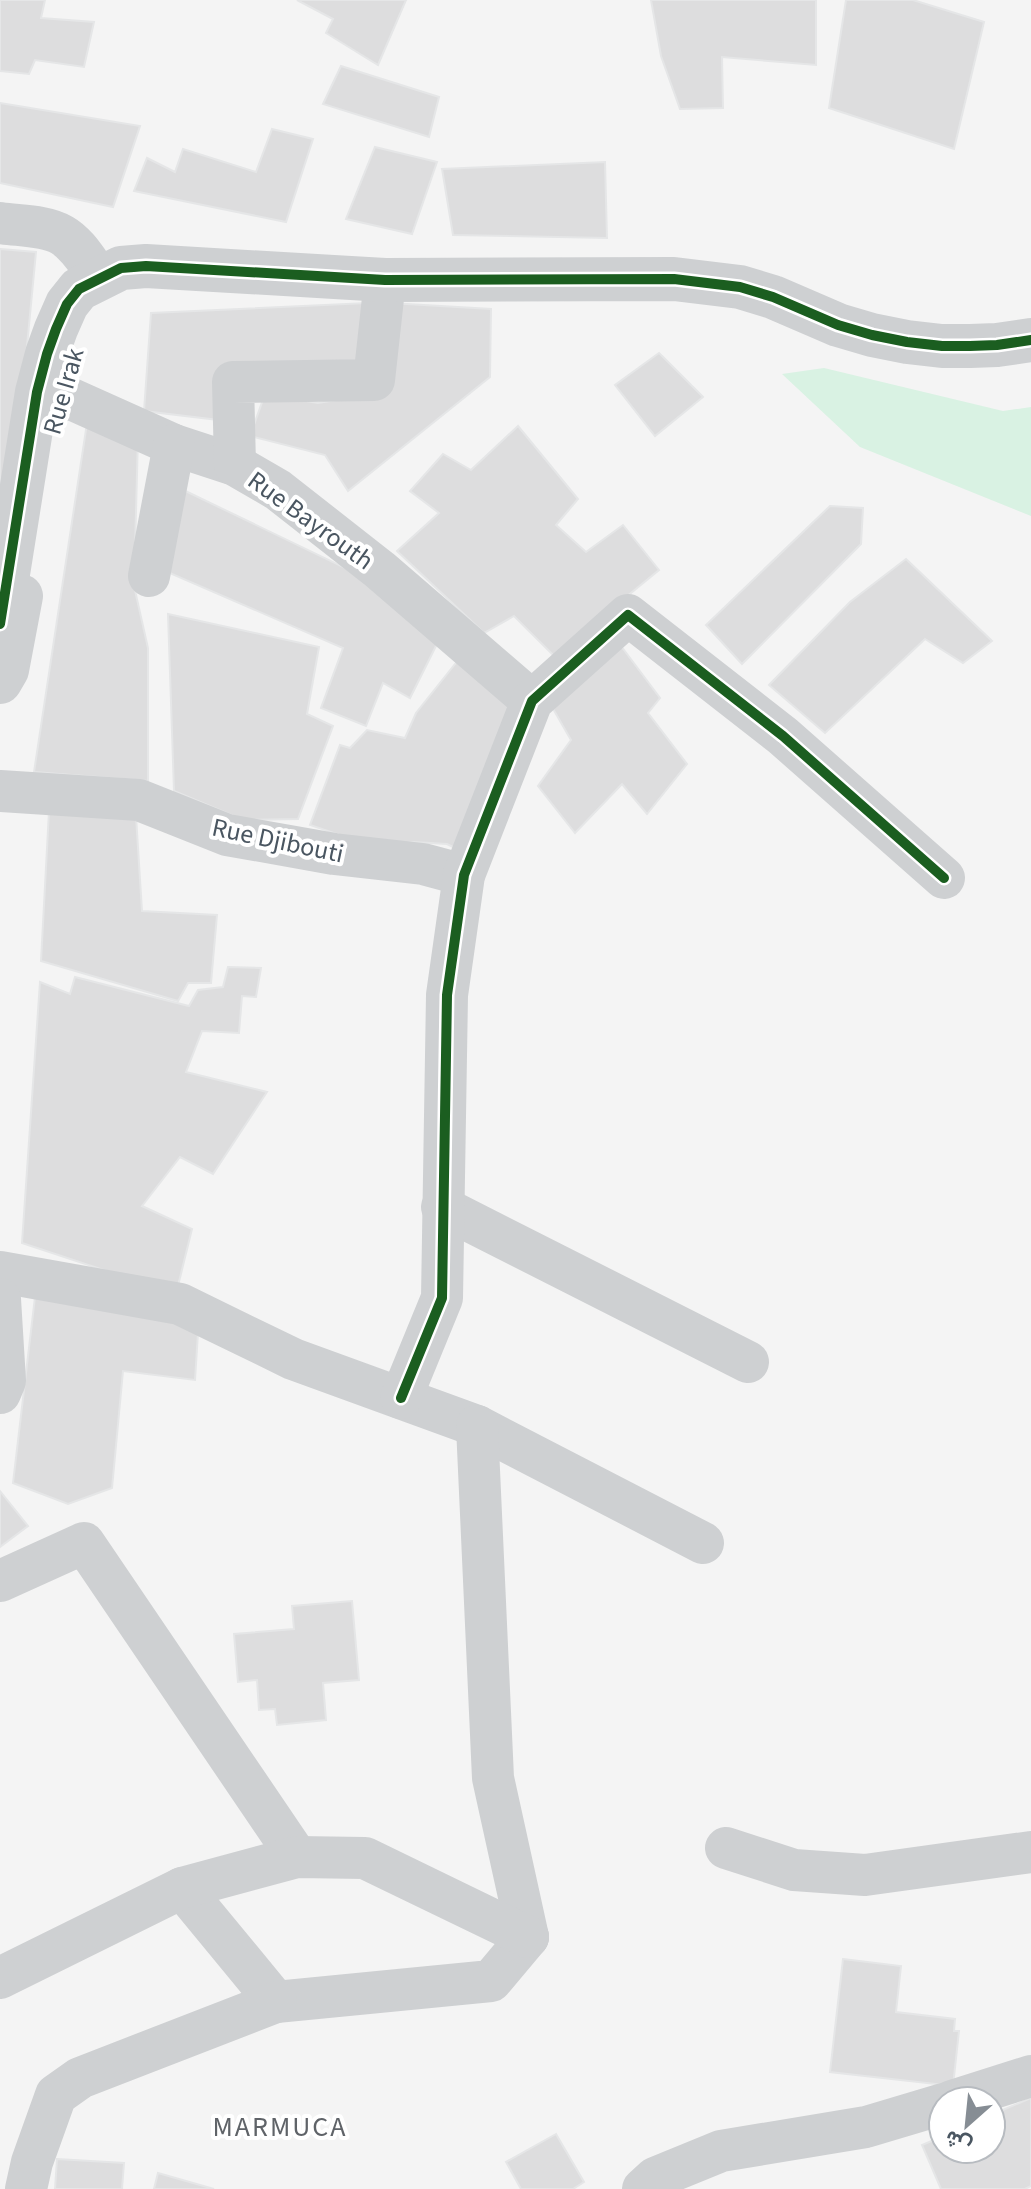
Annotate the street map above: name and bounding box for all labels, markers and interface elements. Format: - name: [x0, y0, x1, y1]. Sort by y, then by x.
- street label: Rue Irak: [34, 344, 93, 439]
- street label: Rue Bayrouth: [240, 462, 381, 579]
- street label: Rue Djibouti: [209, 809, 347, 872]
- north arrow: [927, 2085, 1007, 2165]
- district label: MARMUCA: [212, 2107, 348, 2147]
- text: ش: [939, 2122, 977, 2162]

